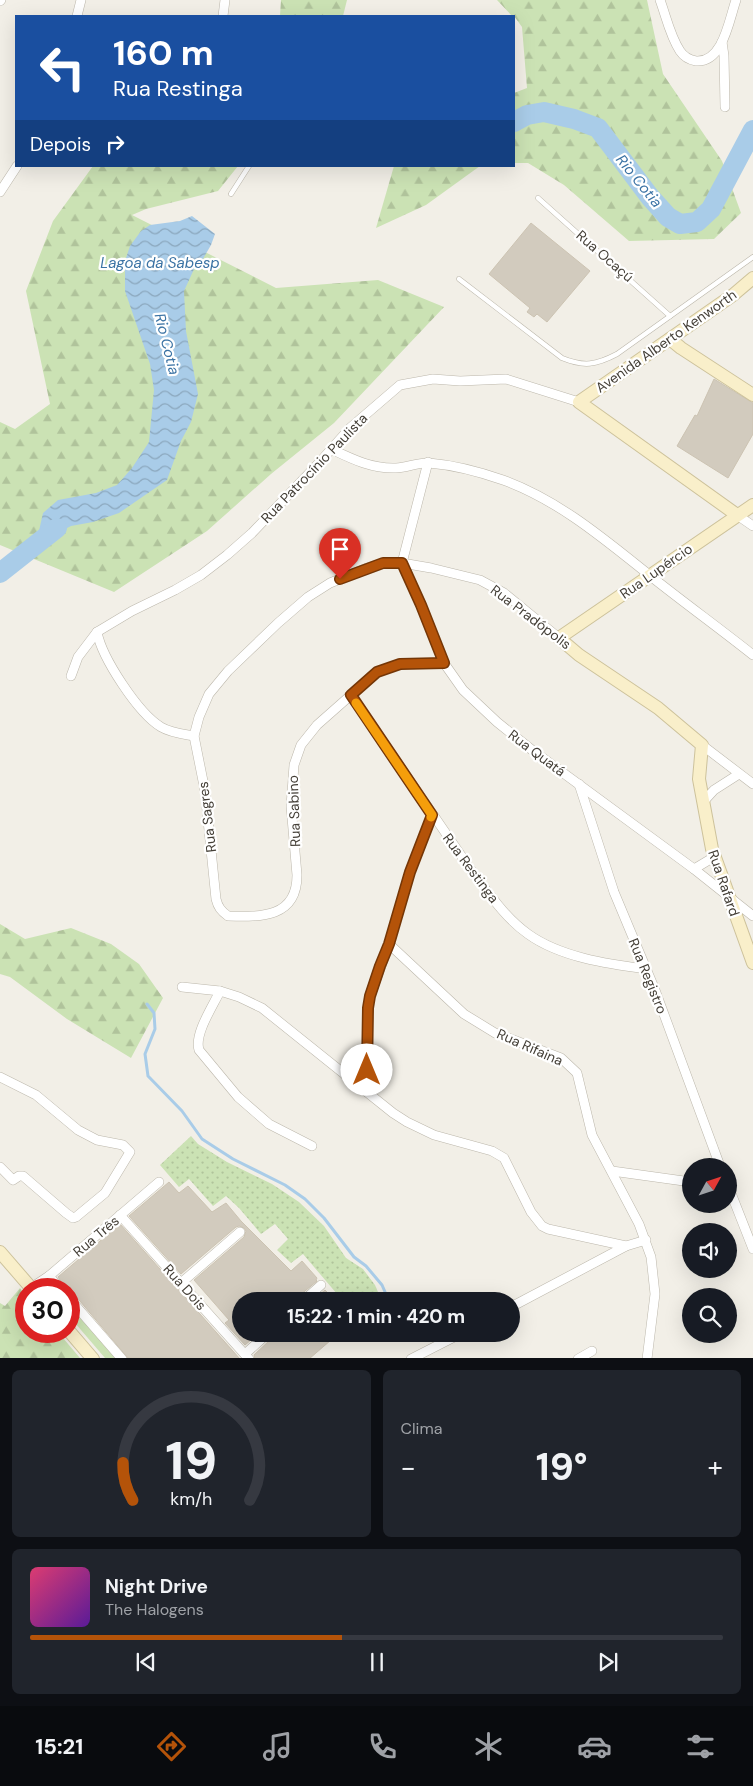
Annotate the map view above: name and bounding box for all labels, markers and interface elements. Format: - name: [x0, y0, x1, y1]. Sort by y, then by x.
- text: 160 m: [113, 30, 214, 76]
- icon: left: [30, 35, 95, 100]
- text: Rua Restinga: [113, 74, 243, 103]
- icon: right: [101, 130, 129, 158]
- text: Depois: [30, 132, 91, 157]
- water label: Rio Cotia: [611, 150, 667, 212]
- street label: Rua Ocaçú: [573, 226, 637, 286]
- water label: Lagoa da Sabesp: [100, 253, 220, 273]
- street label: Avenida Alberto Kenworth: [592, 285, 740, 397]
- water label: Rio Cotia: [150, 311, 184, 377]
- street label: Rua Patrocínio Paulista: [257, 409, 371, 527]
- pin: [319, 528, 361, 579]
- icon: arrive: [326, 535, 354, 563]
- street label: Rua Lupércio: [616, 539, 696, 603]
- street label: Rua Pradópolis: [487, 581, 575, 653]
- street label: Rua Quatá: [505, 726, 569, 780]
- street label: Rua Sabino: [284, 775, 304, 847]
- street label: Rua Sagres: [194, 781, 220, 853]
- street label: Rua Restinga: [439, 830, 503, 906]
- street label: Rua Rafard: [704, 847, 744, 919]
- street label: Rua Registro: [625, 935, 671, 1017]
- street label: Rua Rifaina: [494, 1024, 566, 1070]
- position arrow: [340, 1043, 392, 1095]
- north arrow: [682, 1158, 738, 1212]
- map controls: [682, 1158, 737, 1343]
- street label: Rua Três: [69, 1212, 123, 1260]
- button: sound: [682, 1223, 737, 1278]
- street label: Rua Dois: [160, 1260, 210, 1314]
- speed limit sign: 30: [15, 1278, 80, 1343]
- button: search: [682, 1288, 737, 1343]
- text: 15:22 · 1 min · 420 m: [287, 1304, 465, 1329]
- text: Clima: [401, 1418, 442, 1439]
- text: 19: [165, 1427, 217, 1495]
- text: 19°: [536, 1442, 588, 1492]
- text: −: [401, 1449, 416, 1486]
- text: +: [708, 1449, 723, 1486]
- text: km/h: [170, 1487, 212, 1511]
- text: Night Drive: [105, 1574, 208, 1599]
- text: The Halogens: [105, 1599, 204, 1620]
- icon: previous: [132, 1648, 160, 1676]
- icon: pause: [363, 1648, 391, 1676]
- icon: next: [594, 1648, 622, 1676]
- icon: directions: [154, 1729, 189, 1764]
- icon: music: [260, 1729, 295, 1764]
- icon: phone: [365, 1729, 400, 1764]
- icon: climate: [471, 1729, 506, 1764]
- icon: car: [577, 1729, 612, 1764]
- icon: filters: [683, 1729, 718, 1764]
- text: 15:21: [35, 1732, 83, 1761]

